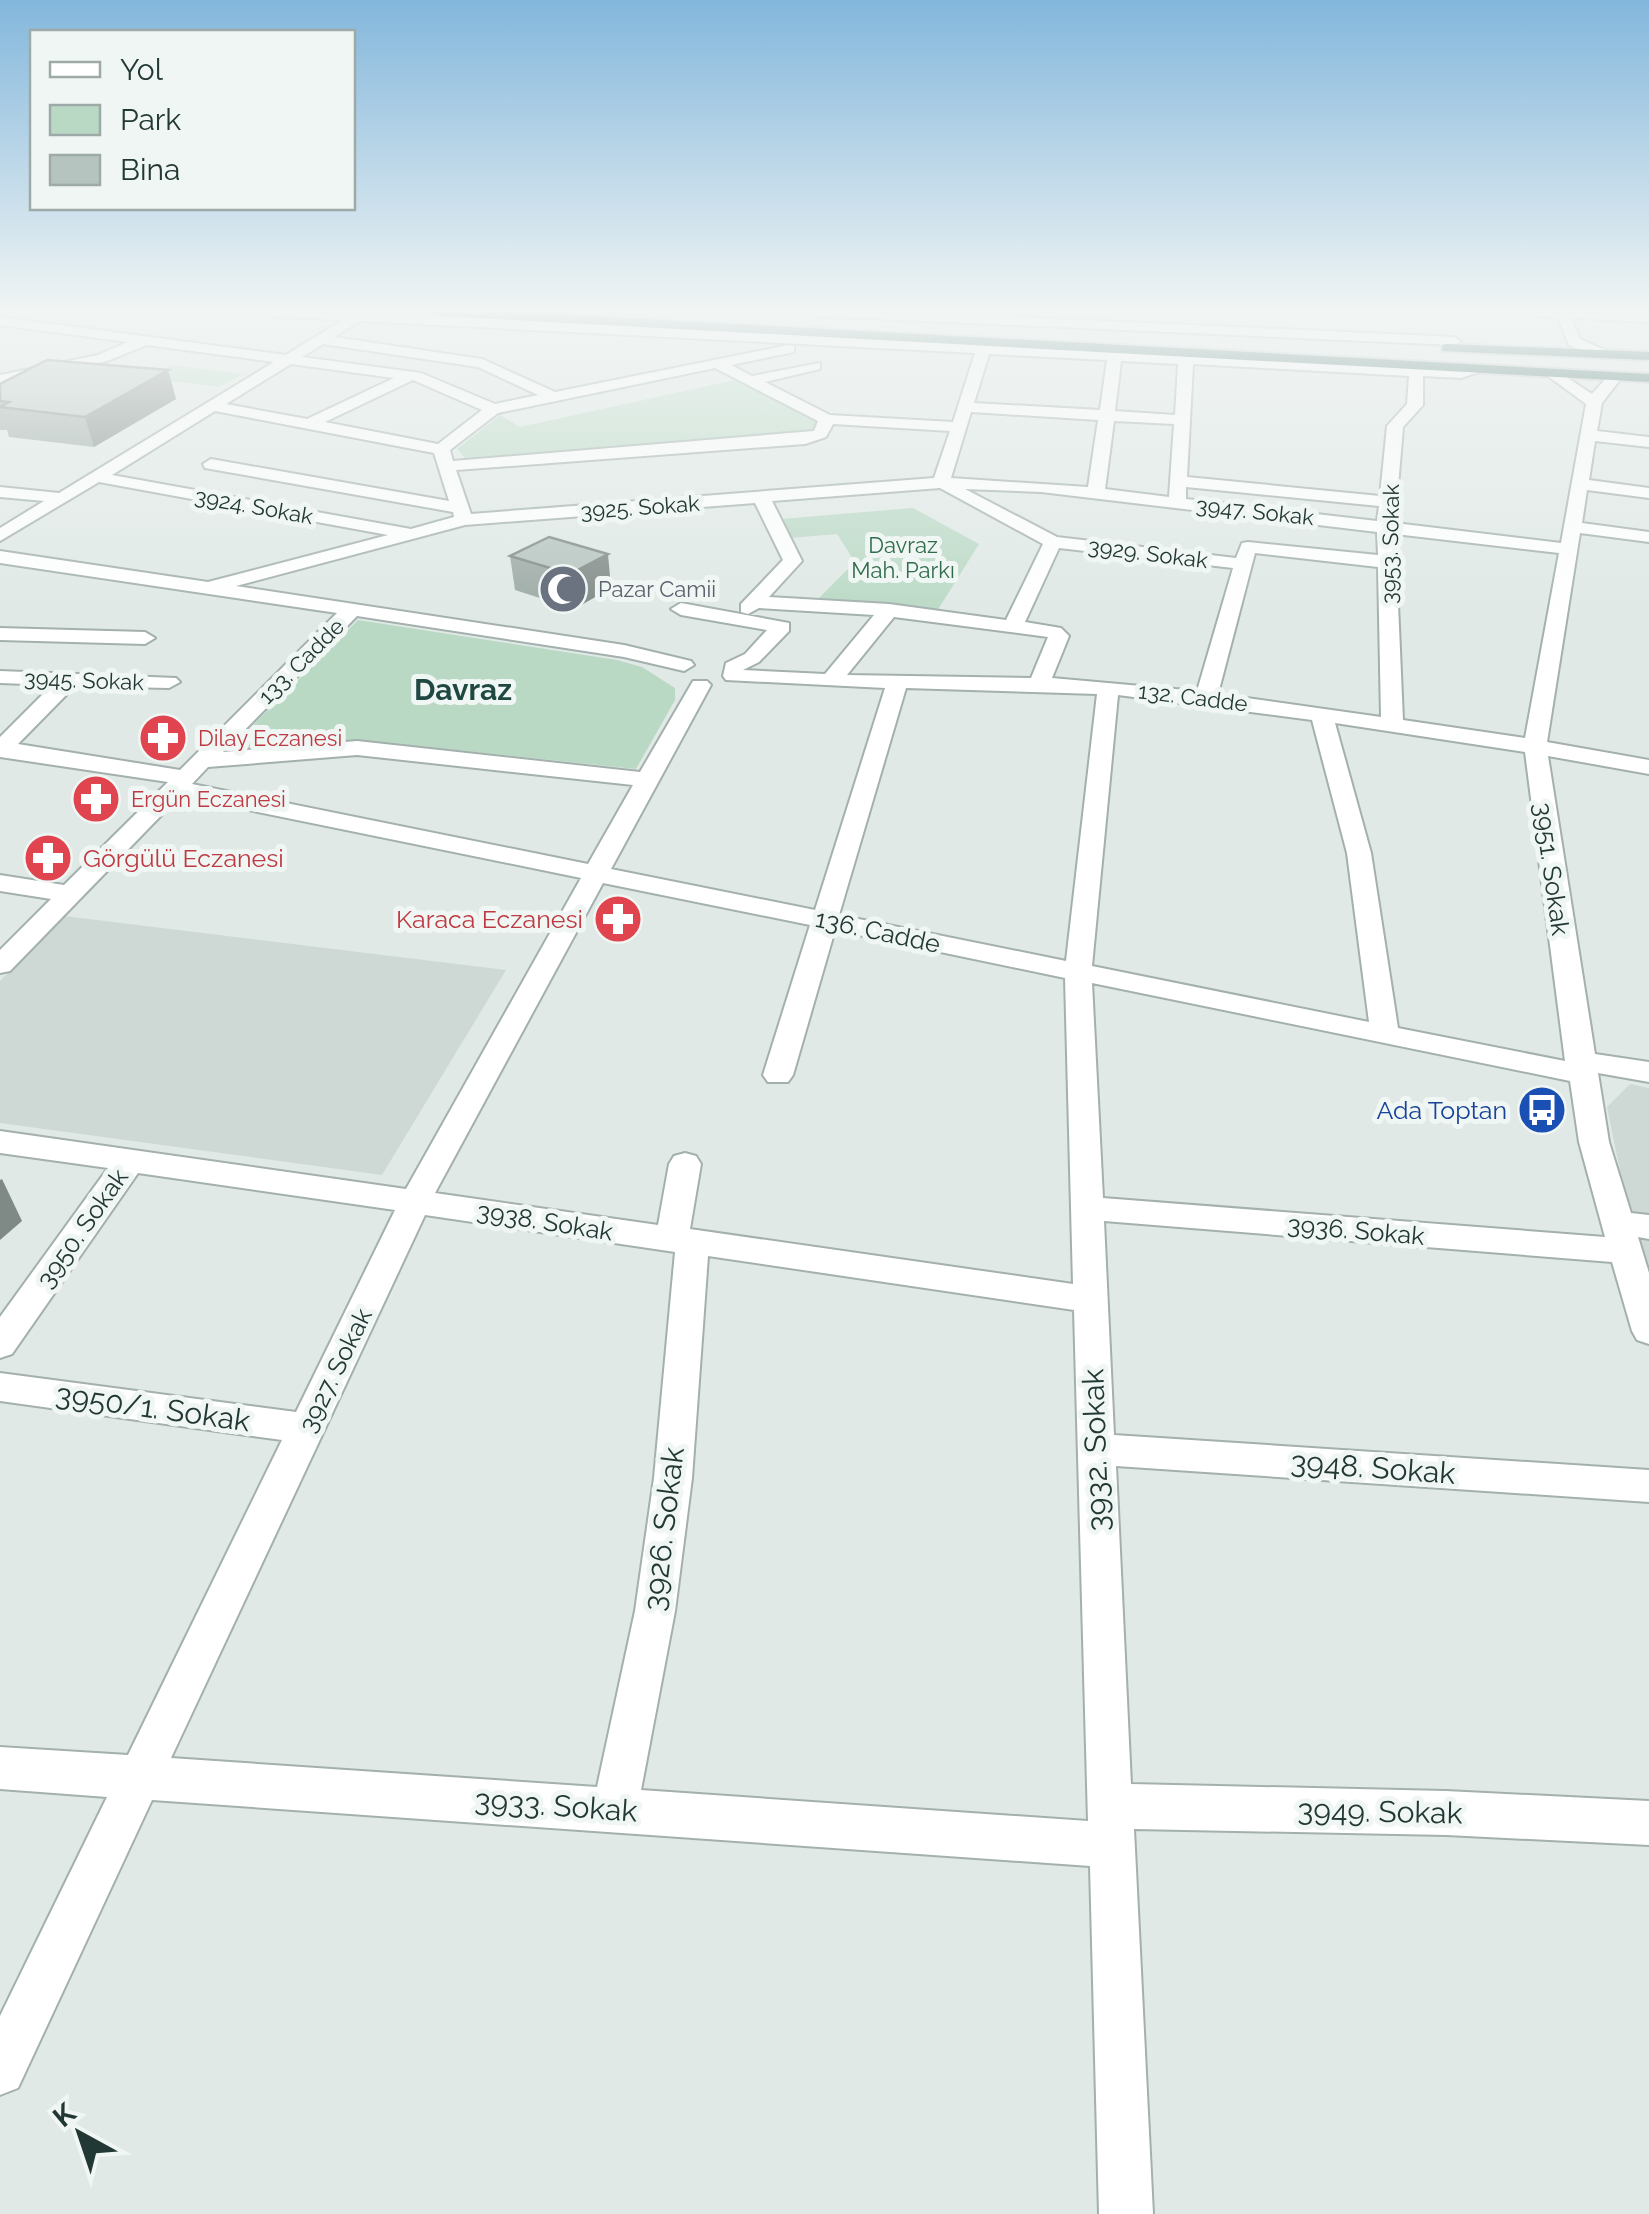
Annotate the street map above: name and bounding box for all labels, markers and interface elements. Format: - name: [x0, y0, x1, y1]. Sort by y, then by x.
- legend: [30, 30, 355, 210]
- text: Yol: [120, 52, 164, 87]
- text: Park: [120, 102, 181, 137]
- text: Bina: [120, 152, 180, 187]
- street label: 3924. Sokak: [193, 483, 315, 529]
- street label: 3953. Sokak: [1376, 484, 1404, 604]
- street label: 3925. Sokak: [579, 490, 701, 524]
- street label: 3947. Sokak: [1195, 492, 1316, 530]
- park label: Davraz Mah. Parkı: [851, 532, 955, 583]
- street label: 3929. Sokak: [1087, 533, 1210, 573]
- mosque icon: Pazar Camii: [537, 563, 589, 615]
- place label: Pazar Camii: [598, 576, 716, 602]
- street label: 133. Cadde: [253, 613, 349, 709]
- street label: 3945. Sokak: [24, 665, 145, 695]
- district label: Davraz: [414, 672, 512, 707]
- street label: 132. Cadde: [1137, 677, 1249, 717]
- pharmacy icon: Dilay Eczanesi: [137, 712, 189, 764]
- place label: Dilay Eczanesi: [198, 725, 342, 751]
- pharmacy icon: Ergün Eczanesi: [70, 773, 122, 825]
- place label: Ergün Eczanesi: [131, 786, 286, 812]
- street label: 3951. Sokak: [1528, 801, 1576, 938]
- pharmacy icon: Görgülü Eczanesi: [22, 832, 74, 884]
- place label: Görgülü Eczanesi: [83, 843, 284, 873]
- pharmacy icon: Karaca Eczanesi: [592, 893, 644, 945]
- street label: 136. Cadde: [813, 903, 943, 959]
- place label: Karaca Eczanesi: [396, 904, 583, 934]
- bus stop icon: Ada Toptan: [1516, 1084, 1568, 1136]
- place label: Ada Toptan: [1377, 1095, 1507, 1125]
- street label: 3950. Sokak: [30, 1162, 134, 1293]
- street label: 3938. Sokak: [475, 1195, 616, 1247]
- street label: 3936. Sokak: [1286, 1209, 1427, 1251]
- street label: 3927. Sokak: [292, 1303, 378, 1437]
- street label: 3932. Sokak: [1075, 1368, 1116, 1532]
- street label: 3950/1. Sokak: [54, 1377, 253, 1438]
- street label: 3948. Sokak: [1289, 1444, 1457, 1491]
- street label: 3926. Sokak: [636, 1445, 691, 1613]
- street label: 3933. Sokak: [473, 1782, 639, 1829]
- street label: 3949. Sokak: [1297, 1793, 1463, 1830]
- north arrow: [30, 2084, 130, 2184]
- text: K: [46, 2096, 83, 2134]

